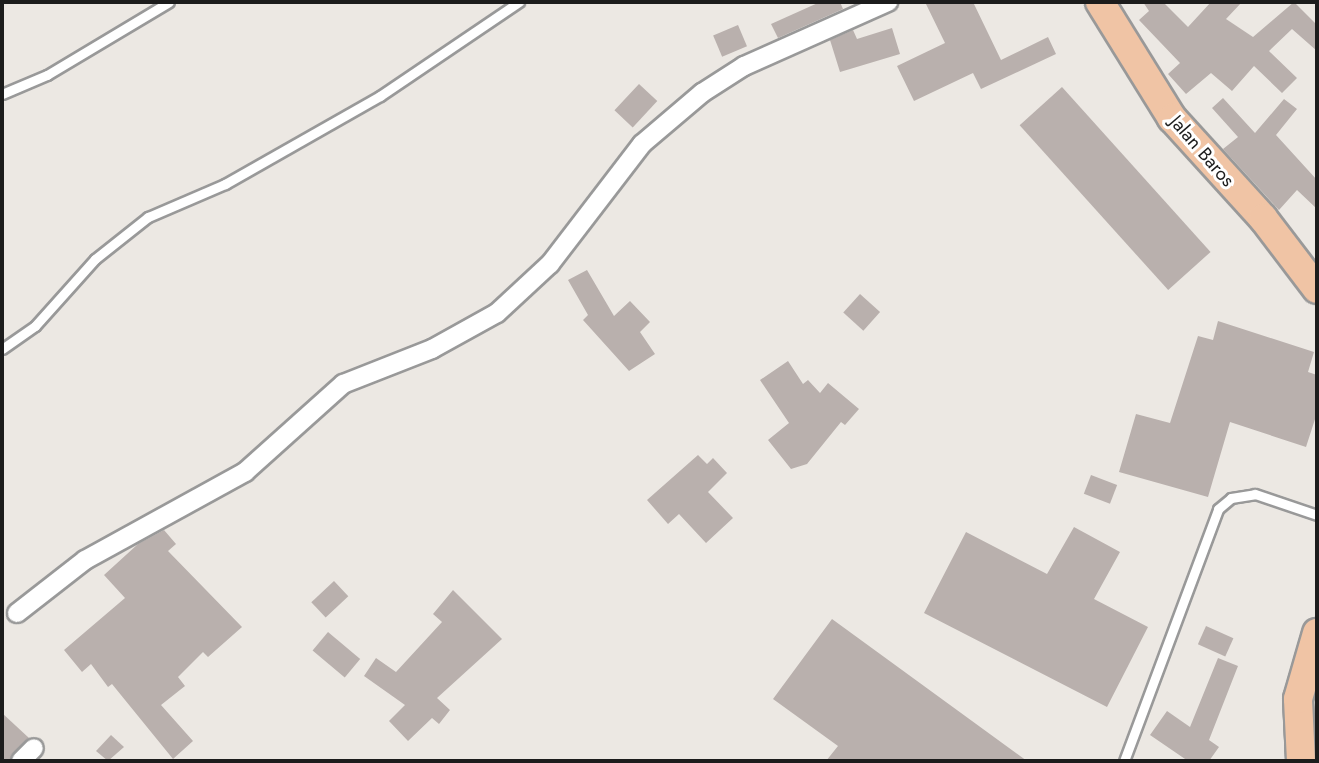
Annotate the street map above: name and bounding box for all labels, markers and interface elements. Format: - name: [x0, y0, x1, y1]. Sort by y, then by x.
- street label: Jalan Baros: [1165, 111, 1239, 191]

